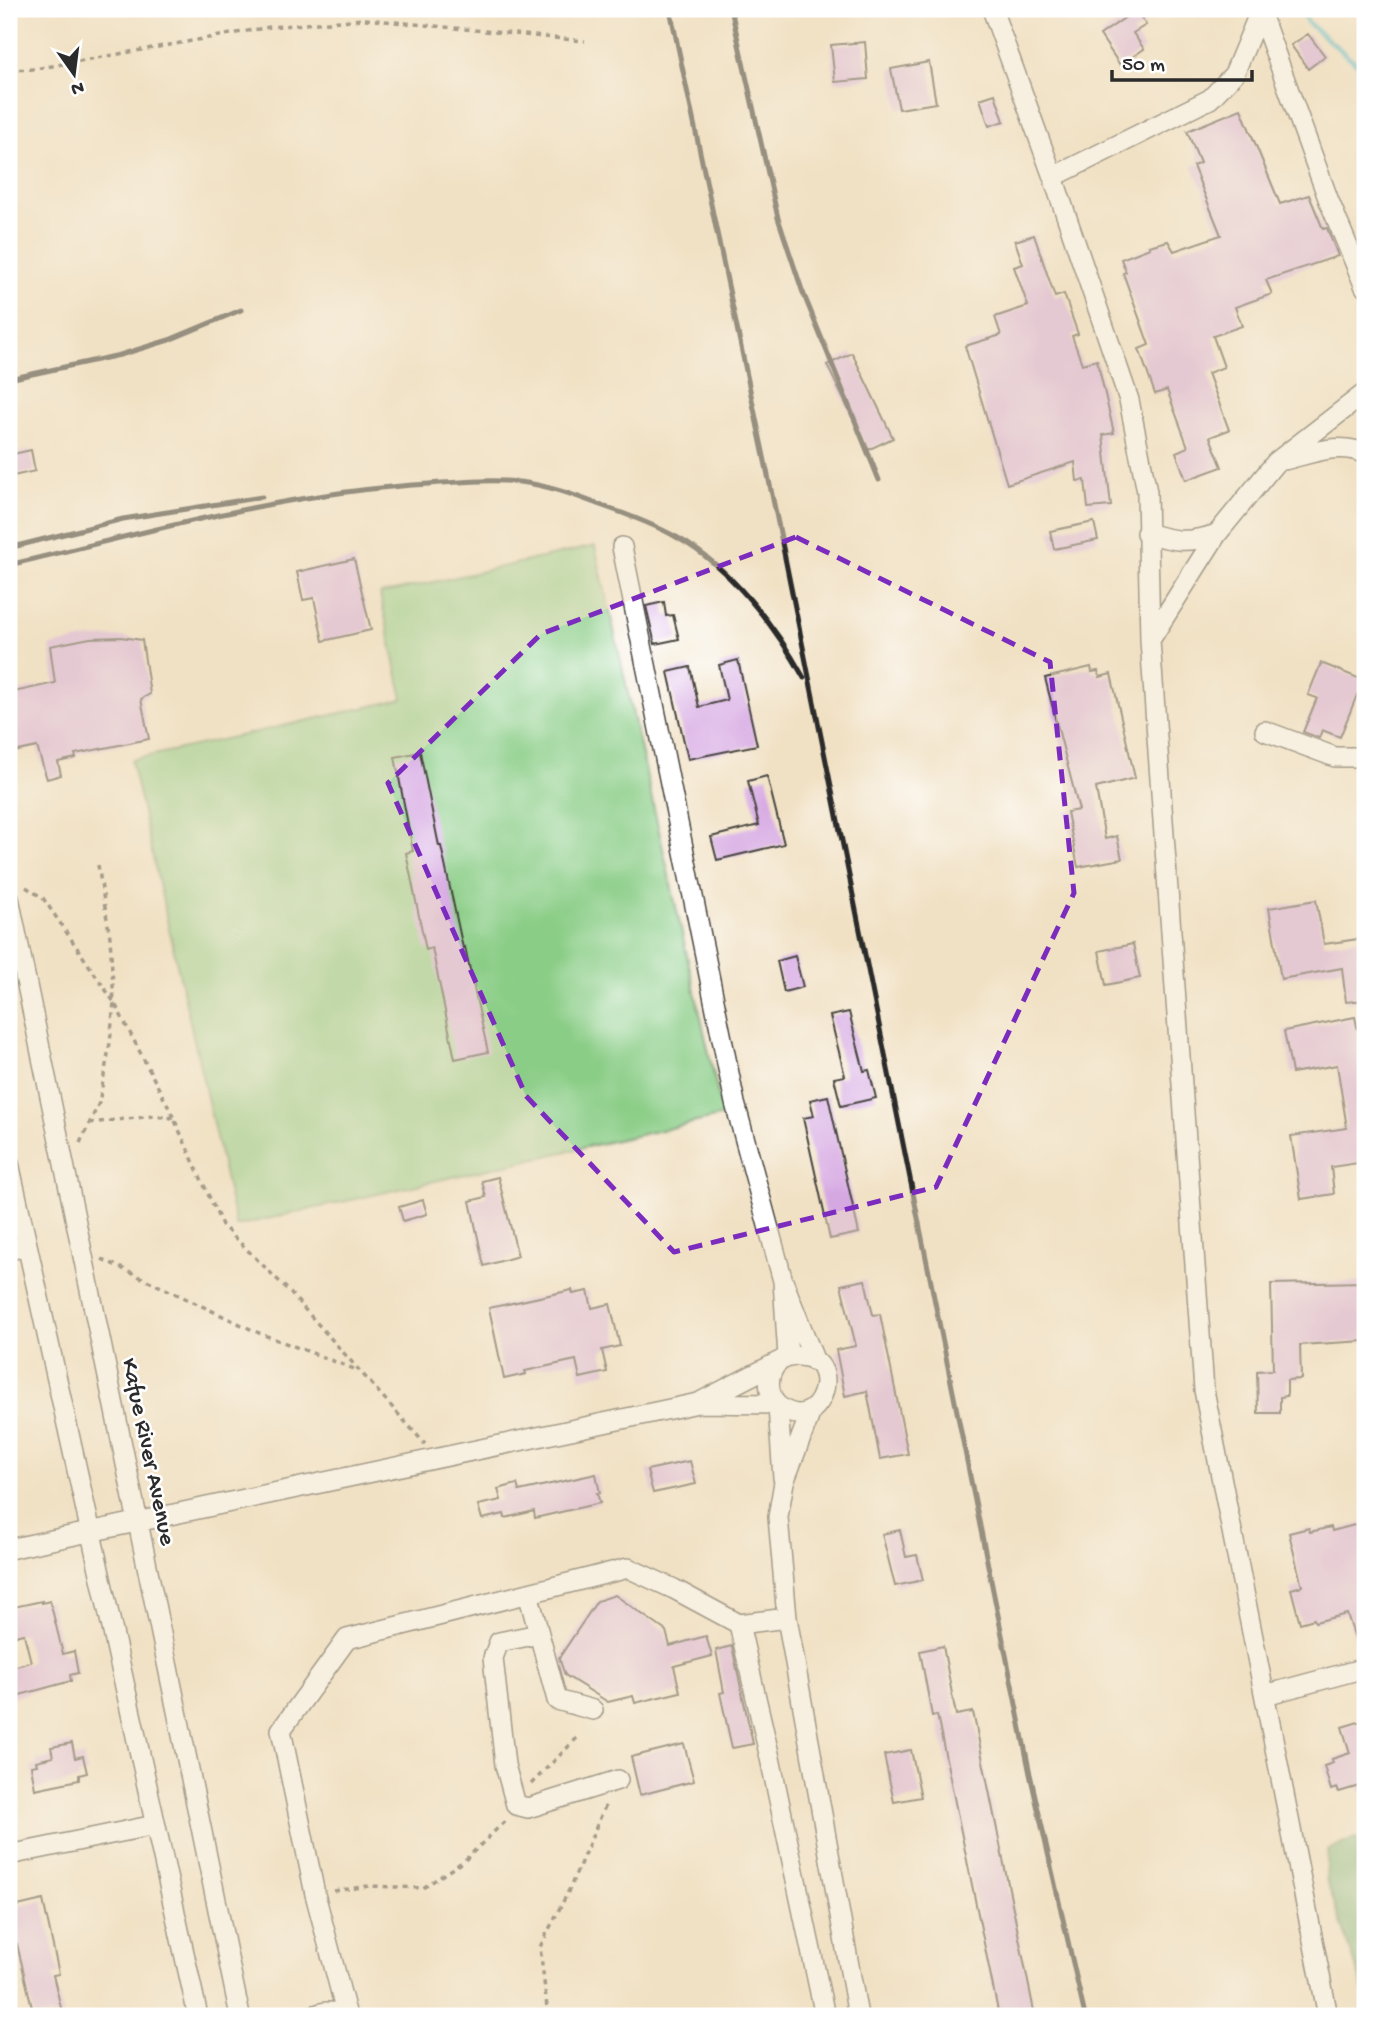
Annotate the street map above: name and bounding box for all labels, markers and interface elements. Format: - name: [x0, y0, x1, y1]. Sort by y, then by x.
- north arrow: [38, 38, 108, 108]
- scale bar: [1112, 38, 1252, 82]
- text: 50 m: [1122, 54, 1165, 79]
- text: N: [68, 74, 86, 100]
- street label: Kafue River Avenue: [113, 1356, 181, 1549]

